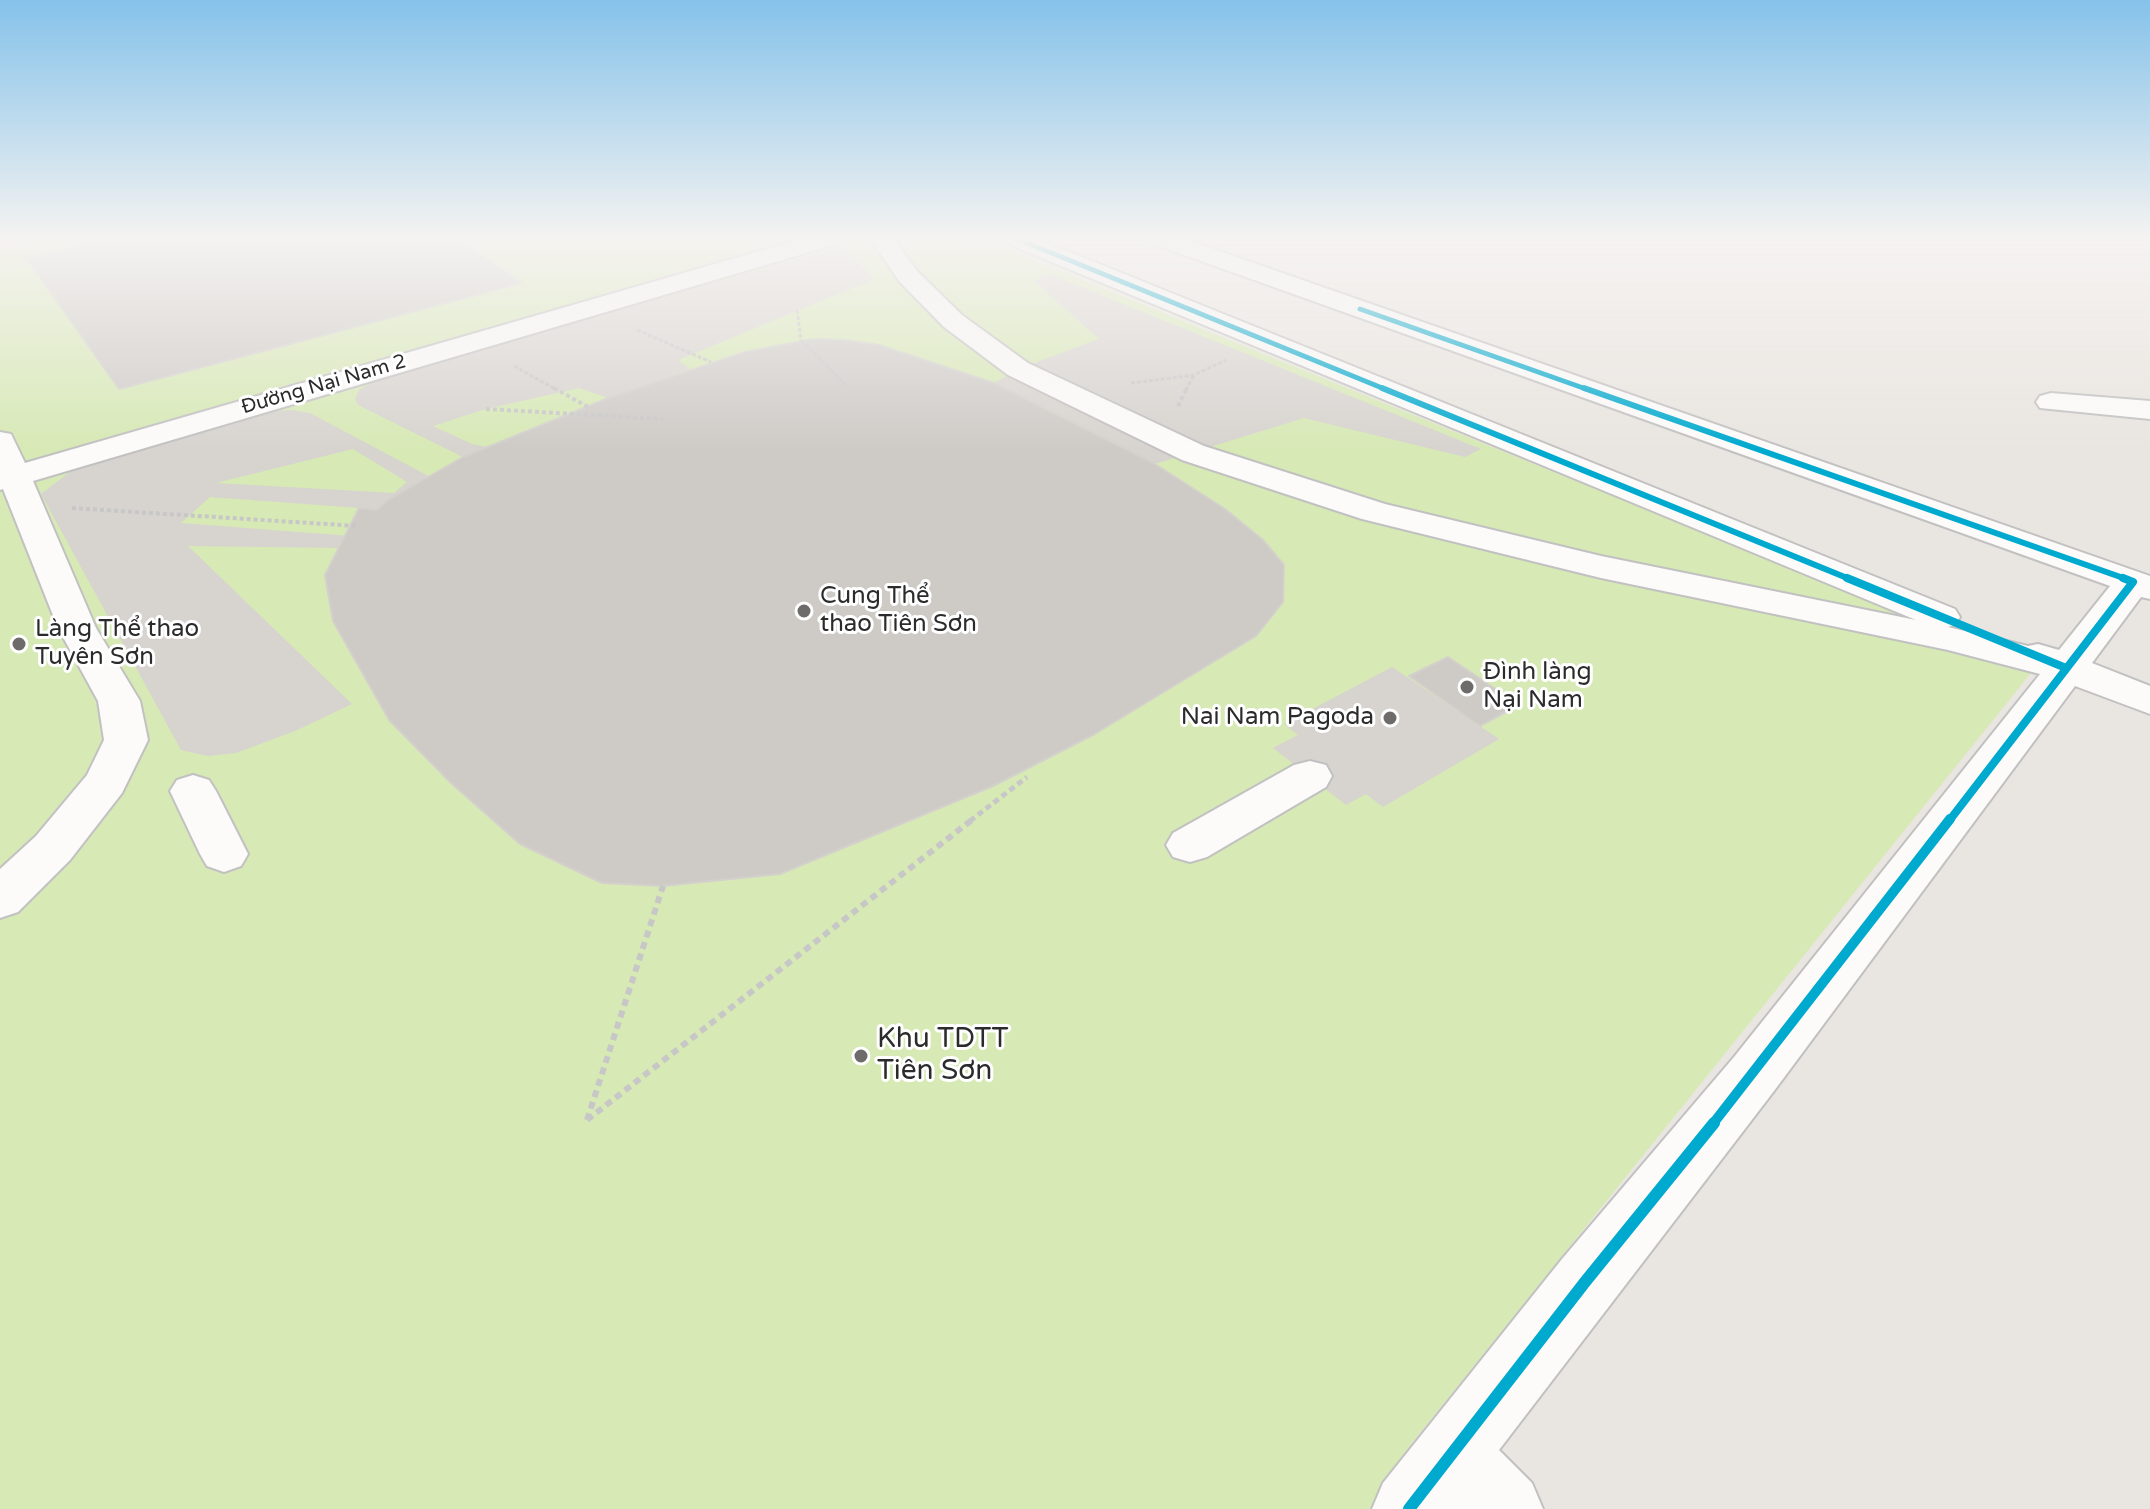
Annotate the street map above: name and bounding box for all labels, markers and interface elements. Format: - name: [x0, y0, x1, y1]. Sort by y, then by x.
- street label: Đường Nại Nam 2: [239, 350, 409, 420]
- place label: Cung Thể thao Tiên Sơn: [820, 583, 977, 639]
- marker: Cung Thể thao Tiên Sơn: [795, 602, 813, 620]
- place label: Làng Thể thao Tuyên Sơn: [35, 616, 199, 672]
- marker: Làng Thể thao Tuyên Sơn: [10, 635, 28, 653]
- place label: Đình làng Nại Nam: [1483, 659, 1592, 715]
- marker: Đình làng Nại Nam: [1458, 678, 1476, 696]
- place label: Nai Nam Pagoda: [1181, 704, 1374, 732]
- marker: Nai Nam Pagoda: [1381, 709, 1399, 727]
- place label: Khu TDTT Tiên Sơn: [877, 1023, 1008, 1089]
- marker: Khu TDTT Tiên Sơn: [852, 1047, 870, 1065]

